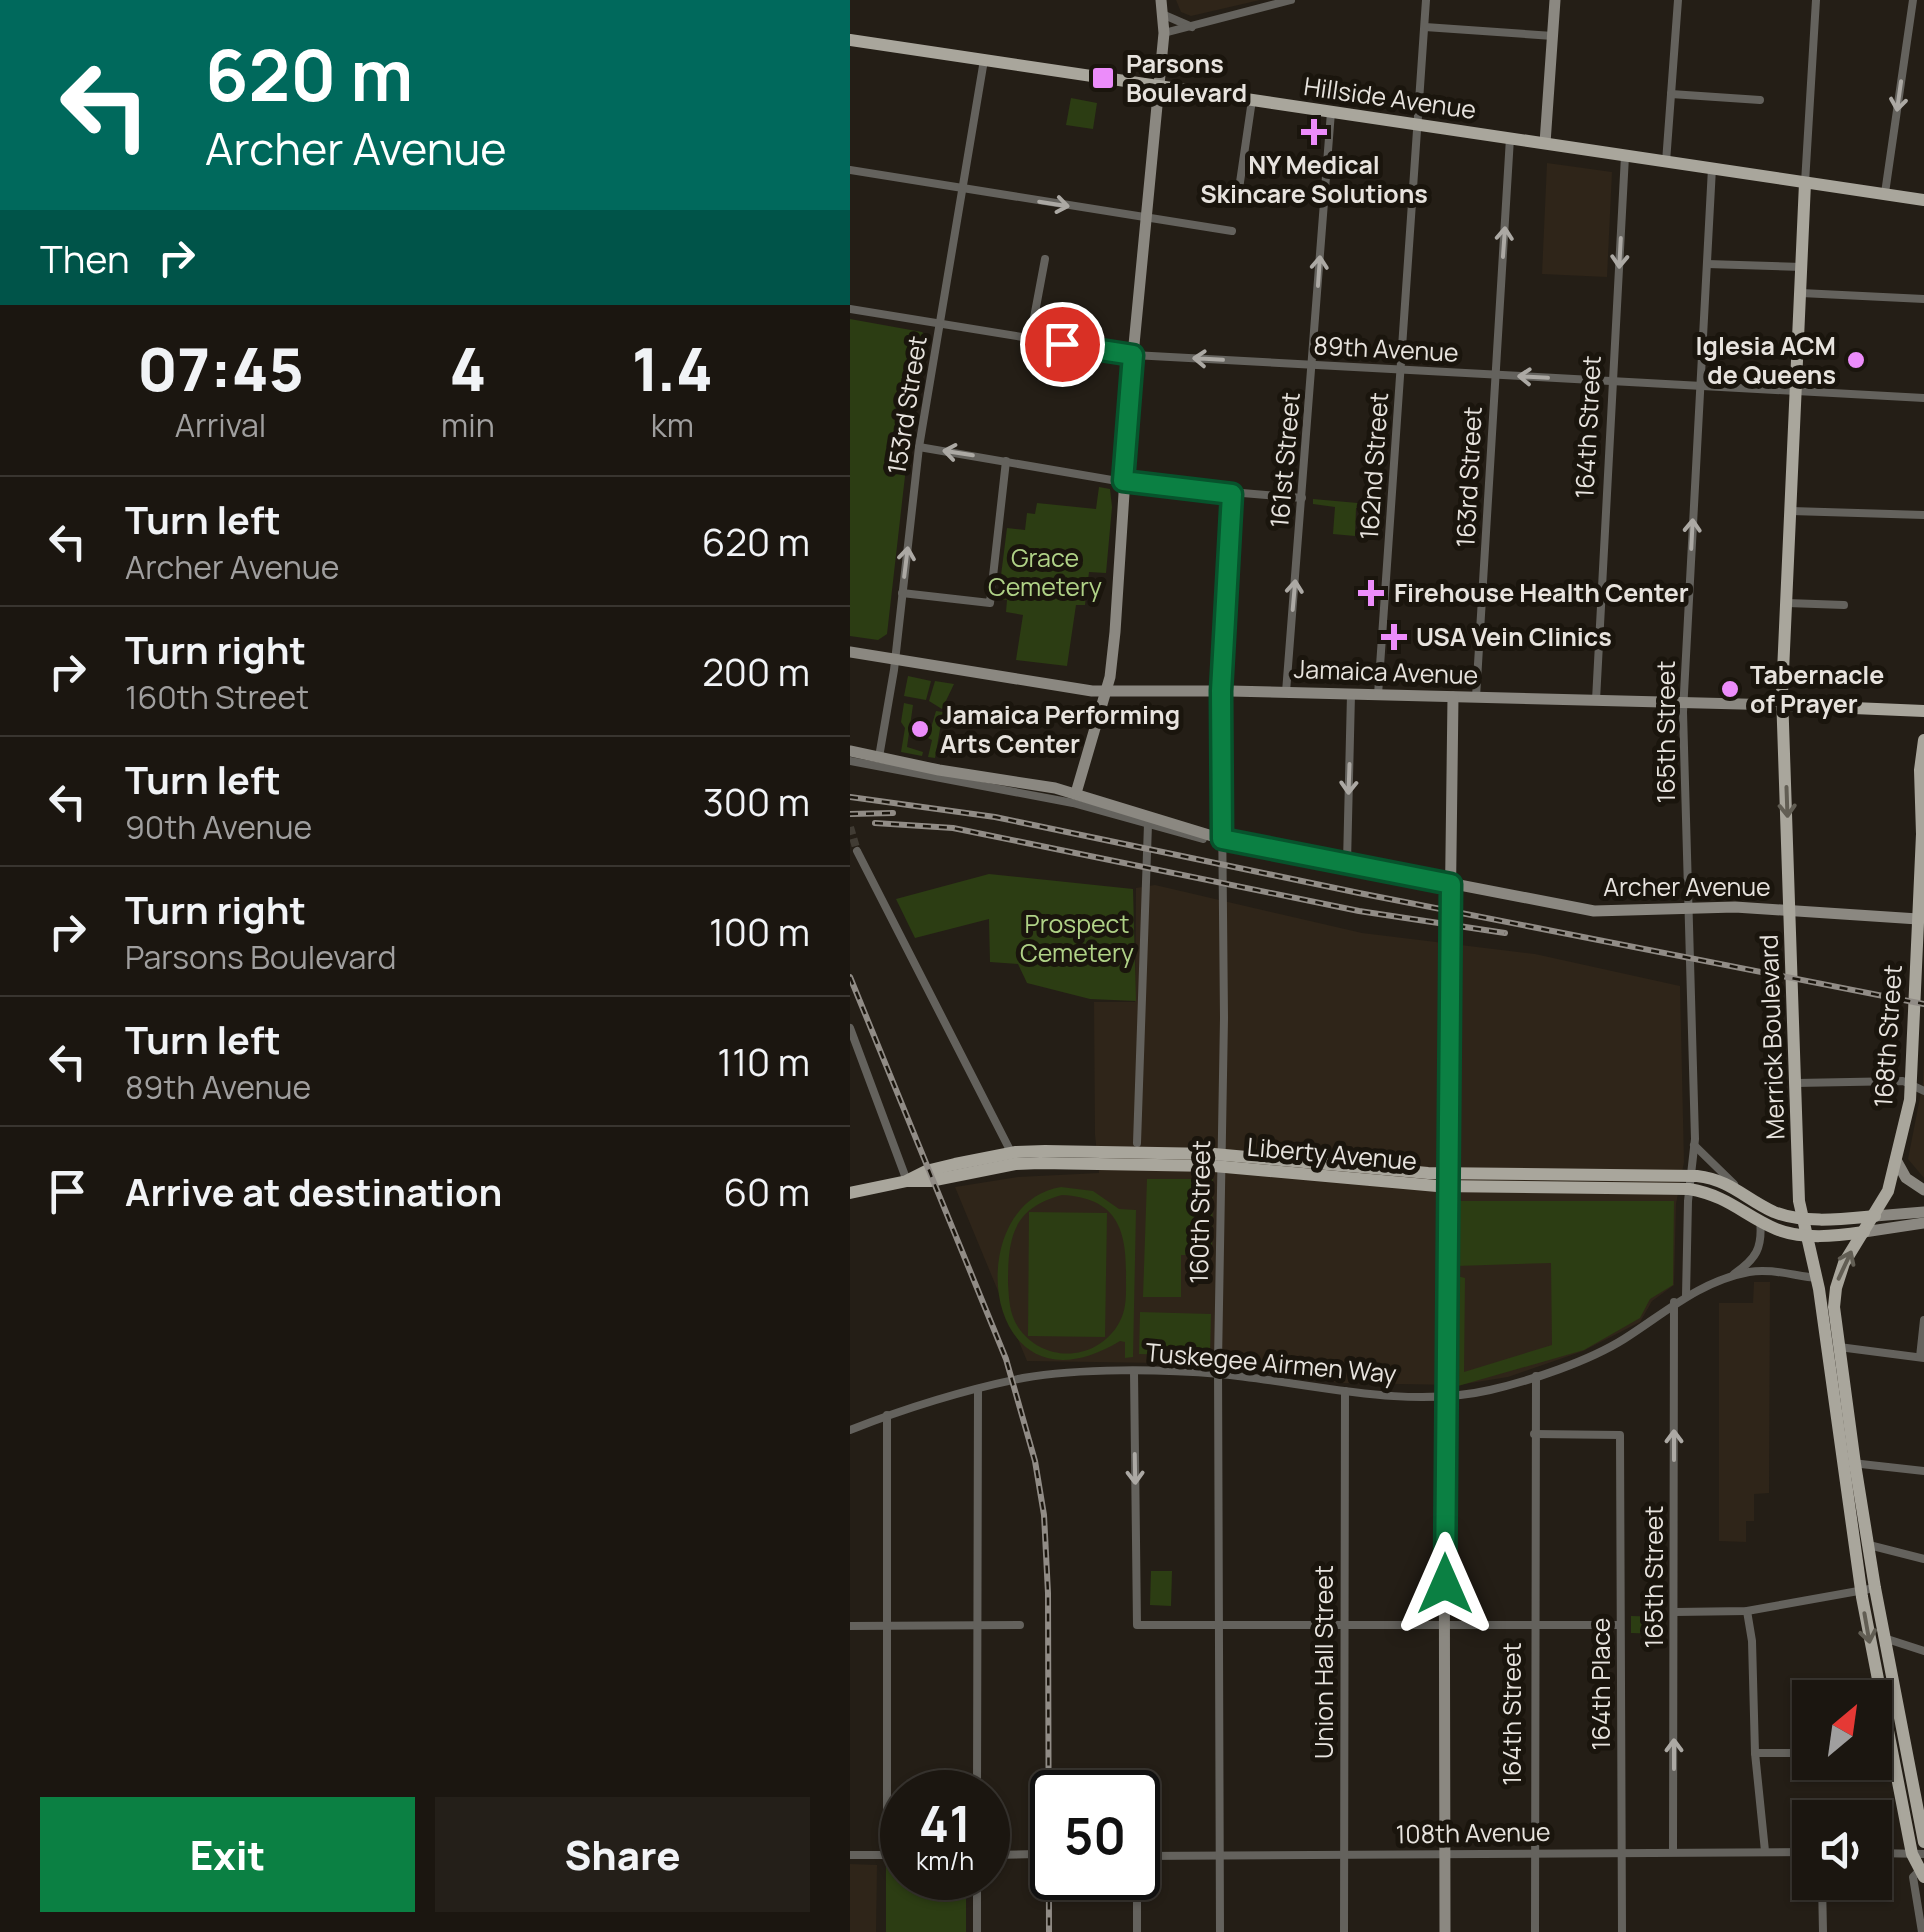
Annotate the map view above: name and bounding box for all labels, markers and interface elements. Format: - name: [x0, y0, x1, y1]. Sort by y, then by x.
- text: 620 m: [205, 26, 413, 122]
- icon: left: [40, 40, 170, 170]
- place label: Parsons Boulevard: [1126, 46, 1247, 110]
- marker: Parsons Boulevard: [1090, 65, 1116, 91]
- street label: Hillside Avenue: [1302, 68, 1478, 127]
- one-way arrow: [1889, 80, 1908, 112]
- text: Archer Avenue: [205, 117, 507, 179]
- marker: NY Medical Skincare Solutions: [1301, 119, 1327, 145]
- place label: NY Medical Skincare Solutions: [1200, 147, 1428, 211]
- one-way arrow: [1037, 195, 1070, 214]
- one-way arrow: [1494, 227, 1513, 259]
- icon: right: [149, 230, 204, 285]
- text: Then: [40, 232, 129, 284]
- one-way arrow: [1610, 236, 1629, 268]
- one-way arrow: [1310, 255, 1329, 288]
- pin: [1020, 302, 1105, 387]
- icon: arrive: [1035, 317, 1090, 372]
- text: 07:45: [137, 327, 304, 409]
- text: 4: [449, 327, 486, 409]
- text: 1.4: [632, 327, 713, 409]
- street label: 89th Avenue: [1312, 327, 1460, 370]
- place label: Iglesia ACM de Queens: [1695, 328, 1836, 392]
- street label: 153rd Street: [878, 333, 935, 477]
- one-way arrow: [1193, 349, 1225, 368]
- marker: Iglesia ACM de Queens: [1845, 349, 1867, 371]
- street label: 164th Street: [1566, 355, 1609, 499]
- one-way arrow: [1517, 367, 1550, 386]
- street label: 161st Street: [1261, 391, 1308, 529]
- street label: 162nd Street: [1351, 391, 1396, 541]
- text: Arrival: [175, 403, 266, 447]
- text: min: [441, 403, 495, 447]
- text: km: [651, 403, 694, 447]
- street label: 163rd Street: [1447, 406, 1490, 548]
- one-way arrow: [942, 443, 975, 462]
- text: Turn left: [125, 493, 281, 545]
- icon: left: [40, 514, 95, 569]
- text: 620 m: [702, 515, 810, 567]
- one-way arrow: [1683, 519, 1702, 551]
- park label: Grace Cemetery: [988, 540, 1102, 604]
- text: Archer Avenue: [125, 545, 339, 589]
- one-way arrow: [897, 546, 915, 578]
- place label: Firehouse Health Center: [1394, 575, 1689, 610]
- one-way arrow: [1285, 579, 1304, 612]
- marker: Firehouse Health Center: [1358, 580, 1384, 606]
- place label: USA Vein Clinics: [1416, 619, 1612, 654]
- text: Turn right: [125, 623, 306, 675]
- marker: USA Vein Clinics: [1381, 624, 1407, 650]
- icon: right: [40, 644, 95, 699]
- text: 200 m: [702, 645, 810, 697]
- street label: Jamaica Avenue: [1293, 651, 1479, 692]
- place label: Tabernacle of Prayer: [1750, 657, 1884, 721]
- street label: 165th Street: [1648, 661, 1683, 804]
- text: 160th Street: [125, 675, 309, 719]
- marker: Tabernacle of Prayer: [1719, 678, 1741, 700]
- place label: Jamaica Performing Arts Center: [940, 697, 1180, 761]
- marker: Jamaica Performing Arts Center: [909, 718, 931, 740]
- text: Turn left: [125, 753, 281, 805]
- one-way arrow: [1340, 762, 1359, 794]
- icon: left: [40, 774, 95, 829]
- text: 300 m: [703, 775, 810, 827]
- one-way arrow: [1778, 786, 1797, 818]
- text: 90th Avenue: [125, 805, 312, 849]
- street label: Archer Avenue: [1603, 869, 1771, 904]
- text: Turn right: [125, 883, 306, 935]
- icon: right: [40, 904, 95, 959]
- text: 100 m: [709, 905, 810, 957]
- park label: Prospect Cemetery: [1020, 906, 1134, 970]
- street label: Merrick Boulevard: [1750, 934, 1793, 1140]
- text: Parsons Boulevard: [125, 935, 397, 979]
- street label: 168th Street: [1865, 963, 1910, 1109]
- text: Turn left: [125, 1013, 281, 1065]
- icon: left: [40, 1034, 95, 1089]
- text: 110 m: [717, 1035, 810, 1087]
- text: 89th Avenue: [125, 1065, 311, 1109]
- street label: Liberty Avenue: [1246, 1129, 1418, 1178]
- street label: 160th Street: [1181, 1140, 1218, 1284]
- icon: arrive: [40, 1164, 95, 1219]
- text: Arrive at destination: [125, 1165, 502, 1217]
- text: 60 m: [723, 1165, 810, 1217]
- one-way arrow: [1837, 1250, 1856, 1280]
- street label: Tuskegee Airmen Way: [1144, 1334, 1398, 1391]
- one-way arrow: [1664, 1429, 1684, 1462]
- one-way arrow: [1126, 1452, 1144, 1485]
- street label: 165th Street: [1636, 1506, 1671, 1649]
- position arrow: [1393, 1532, 1497, 1636]
- street label: Union Hall Street: [1306, 1565, 1341, 1759]
- one-way arrow: [1858, 1611, 1877, 1644]
- street label: 164th Place: [1583, 1618, 1618, 1750]
- street label: 164th Street: [1494, 1642, 1529, 1786]
- north arrow: [1792, 1680, 1892, 1780]
- map controls: [1792, 1680, 1892, 1900]
- one-way arrow: [1664, 1738, 1684, 1770]
- speed limit sign: 50: [1030, 1770, 1160, 1900]
- text: 41: [919, 1789, 971, 1857]
- button: Exit: [40, 1797, 415, 1912]
- button: Share: [435, 1797, 810, 1912]
- button: sound: [1792, 1800, 1892, 1900]
- street label: 108th Avenue: [1395, 1814, 1551, 1851]
- text: km/h: [916, 1843, 974, 1878]

